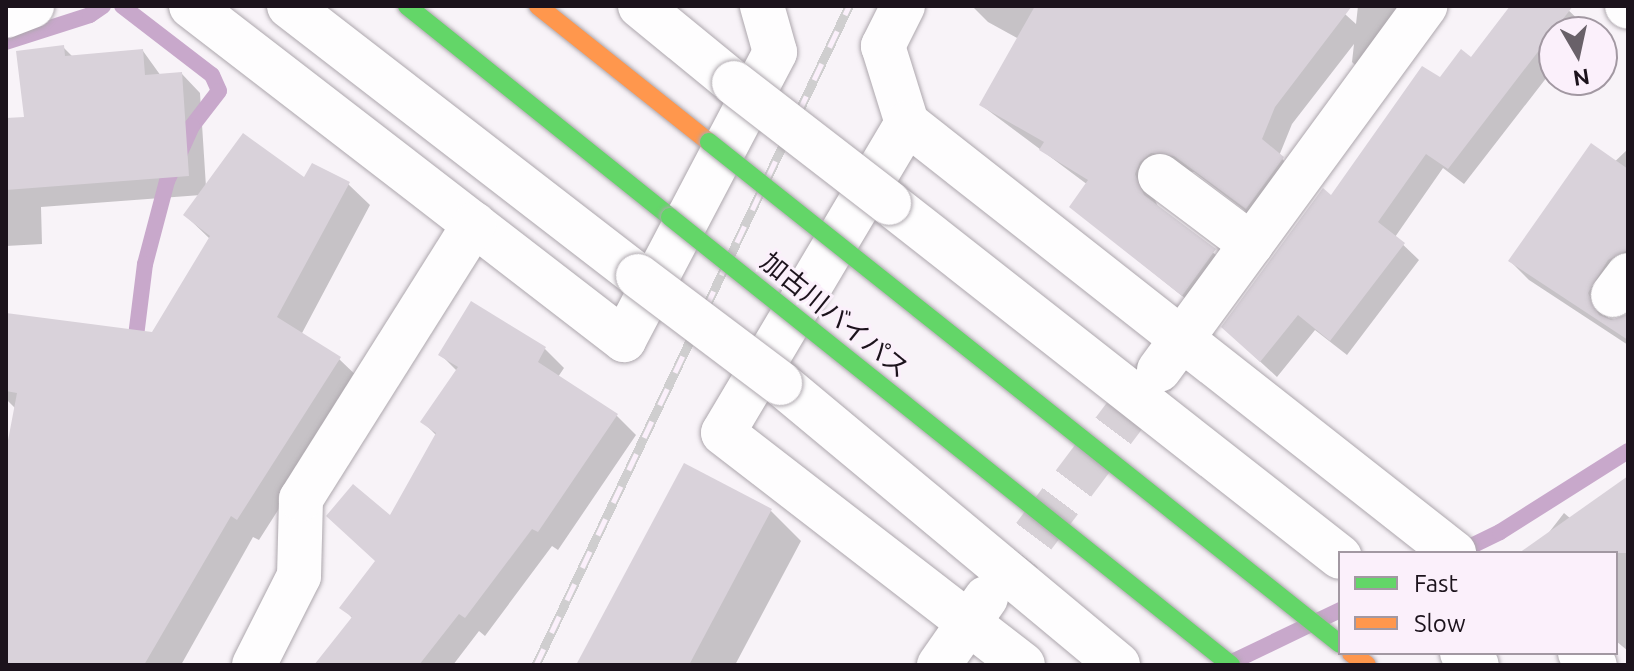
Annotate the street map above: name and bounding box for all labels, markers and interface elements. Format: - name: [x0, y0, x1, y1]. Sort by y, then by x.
- north arrow: [1538, 16, 1618, 96]
- text: N: [1571, 65, 1592, 92]
- street label: 加古川バイパス: [754, 246, 916, 384]
- legend: [1338, 551, 1618, 655]
- text: Fast: [1414, 570, 1458, 597]
- text: Slow: [1414, 610, 1466, 637]

